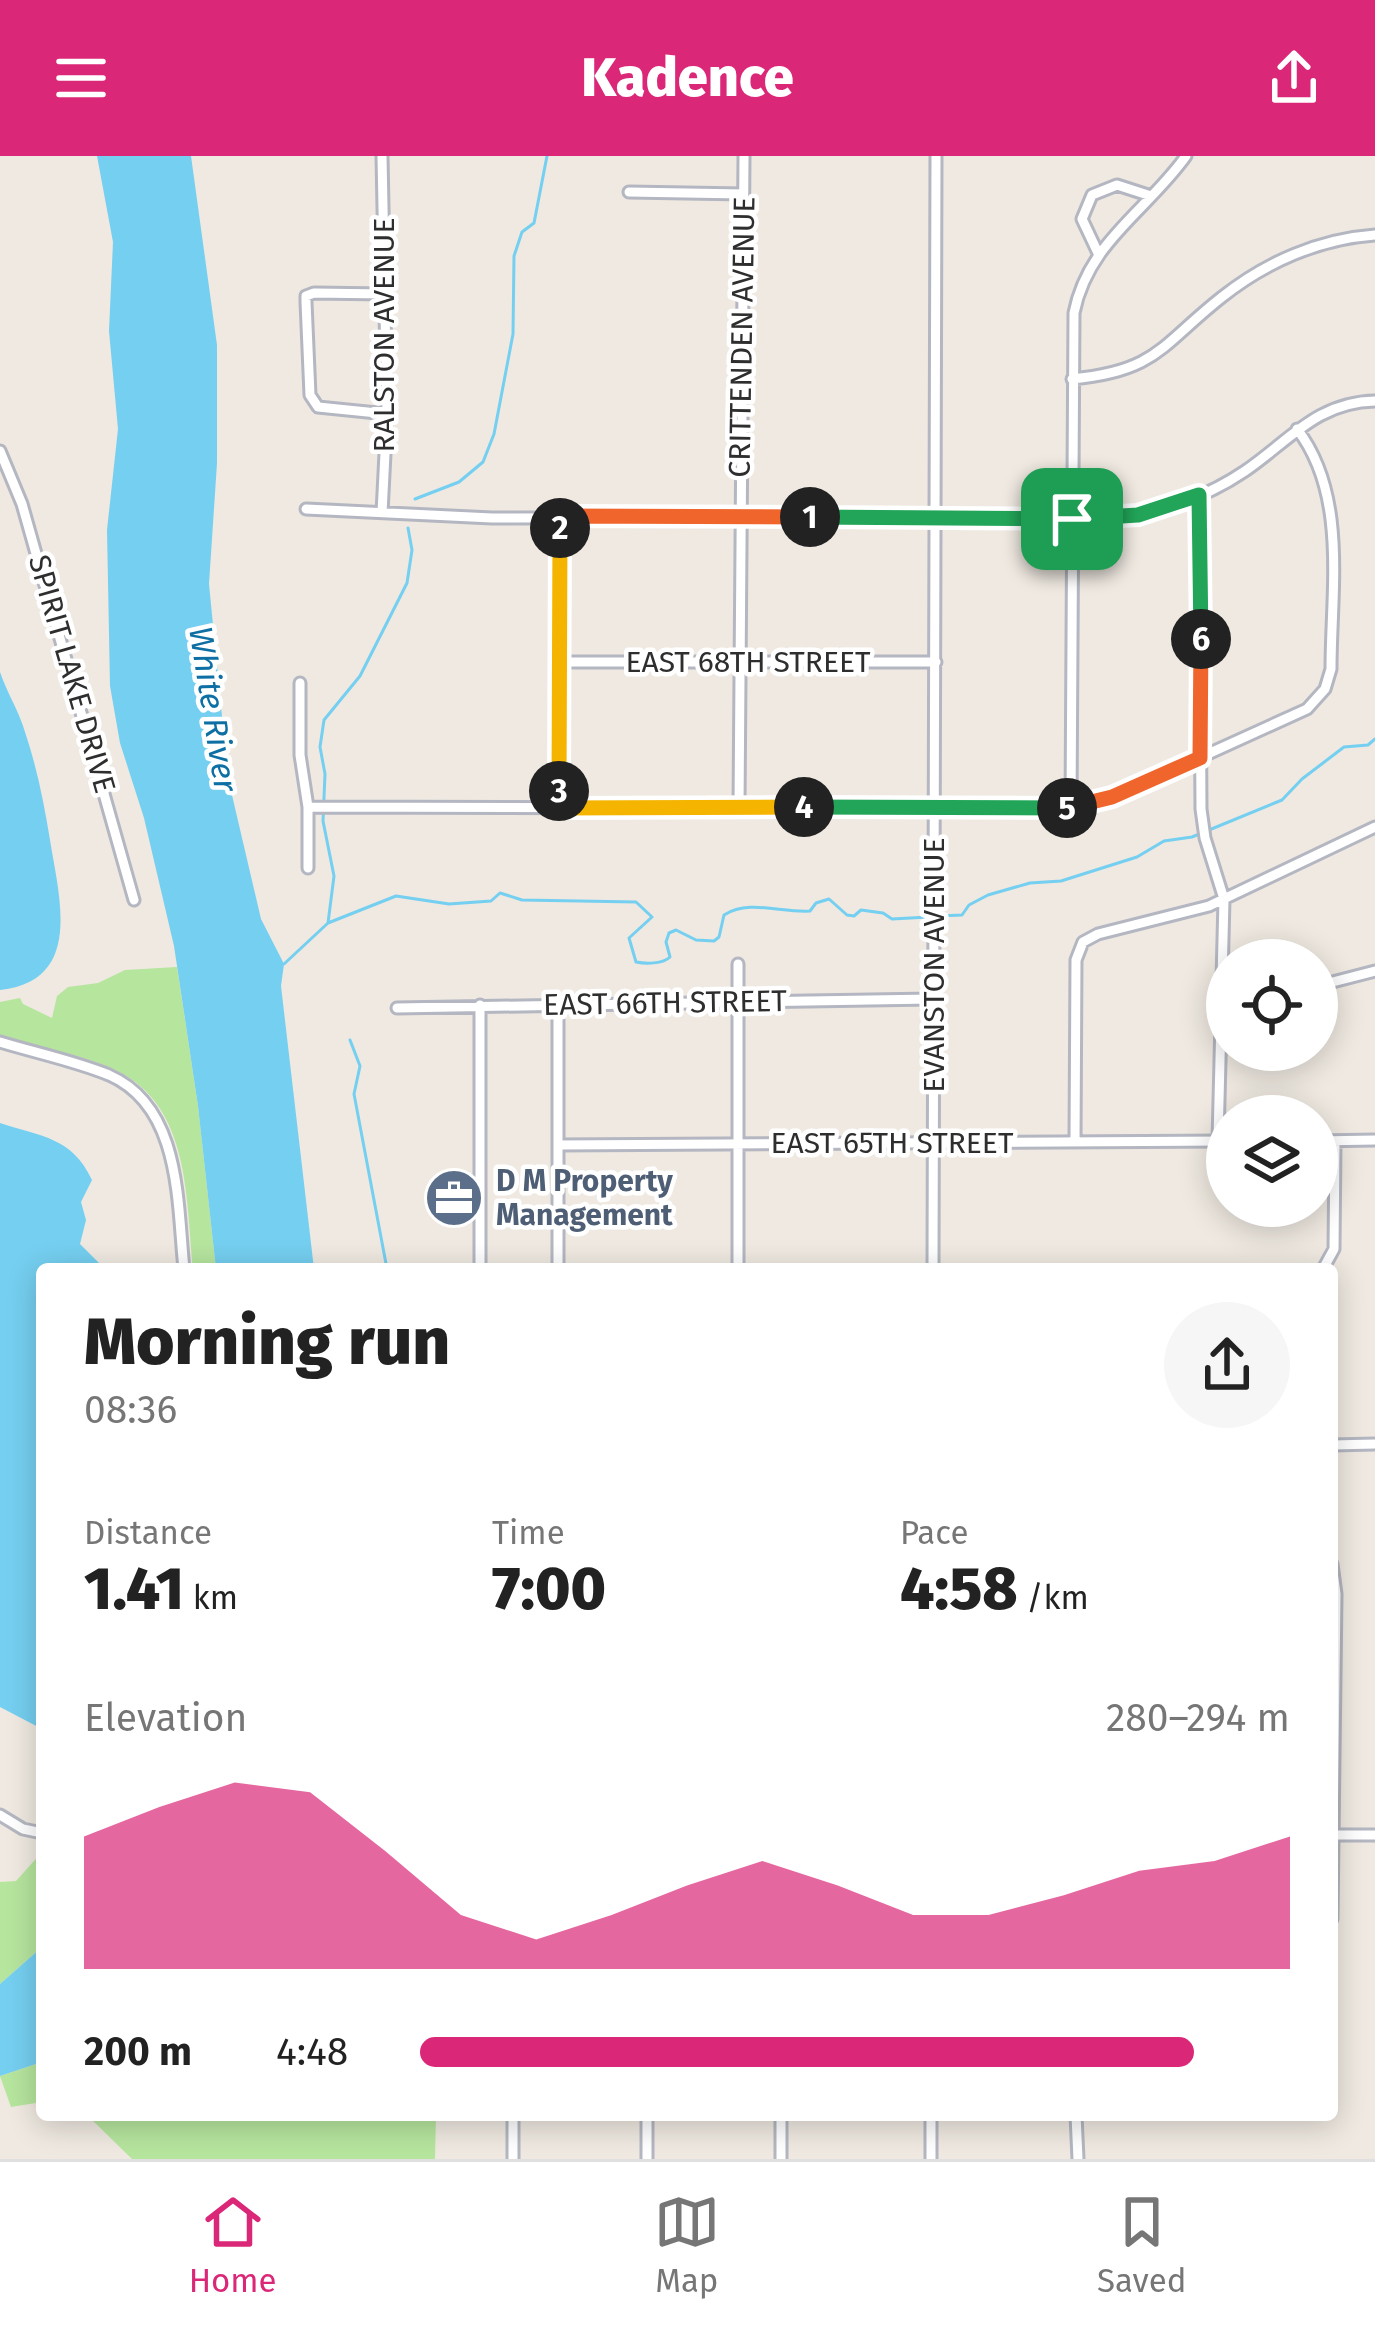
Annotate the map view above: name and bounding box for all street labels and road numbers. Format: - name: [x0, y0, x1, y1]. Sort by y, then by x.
- street label: CRITTENDEN AVENUE: [722, 196, 762, 478]
- street label: RALSTON AVENUE: [366, 217, 402, 453]
- street label: SPIRIT LAKE DRIVE: [21, 551, 123, 797]
- street label: EAST 68TH STREET: [625, 644, 871, 680]
- street label: EVANSTON AVENUE: [916, 837, 952, 1093]
- street label: EAST 66TH STREET: [543, 983, 788, 1023]
- street label: EAST 65TH STREET: [771, 1125, 1014, 1161]

